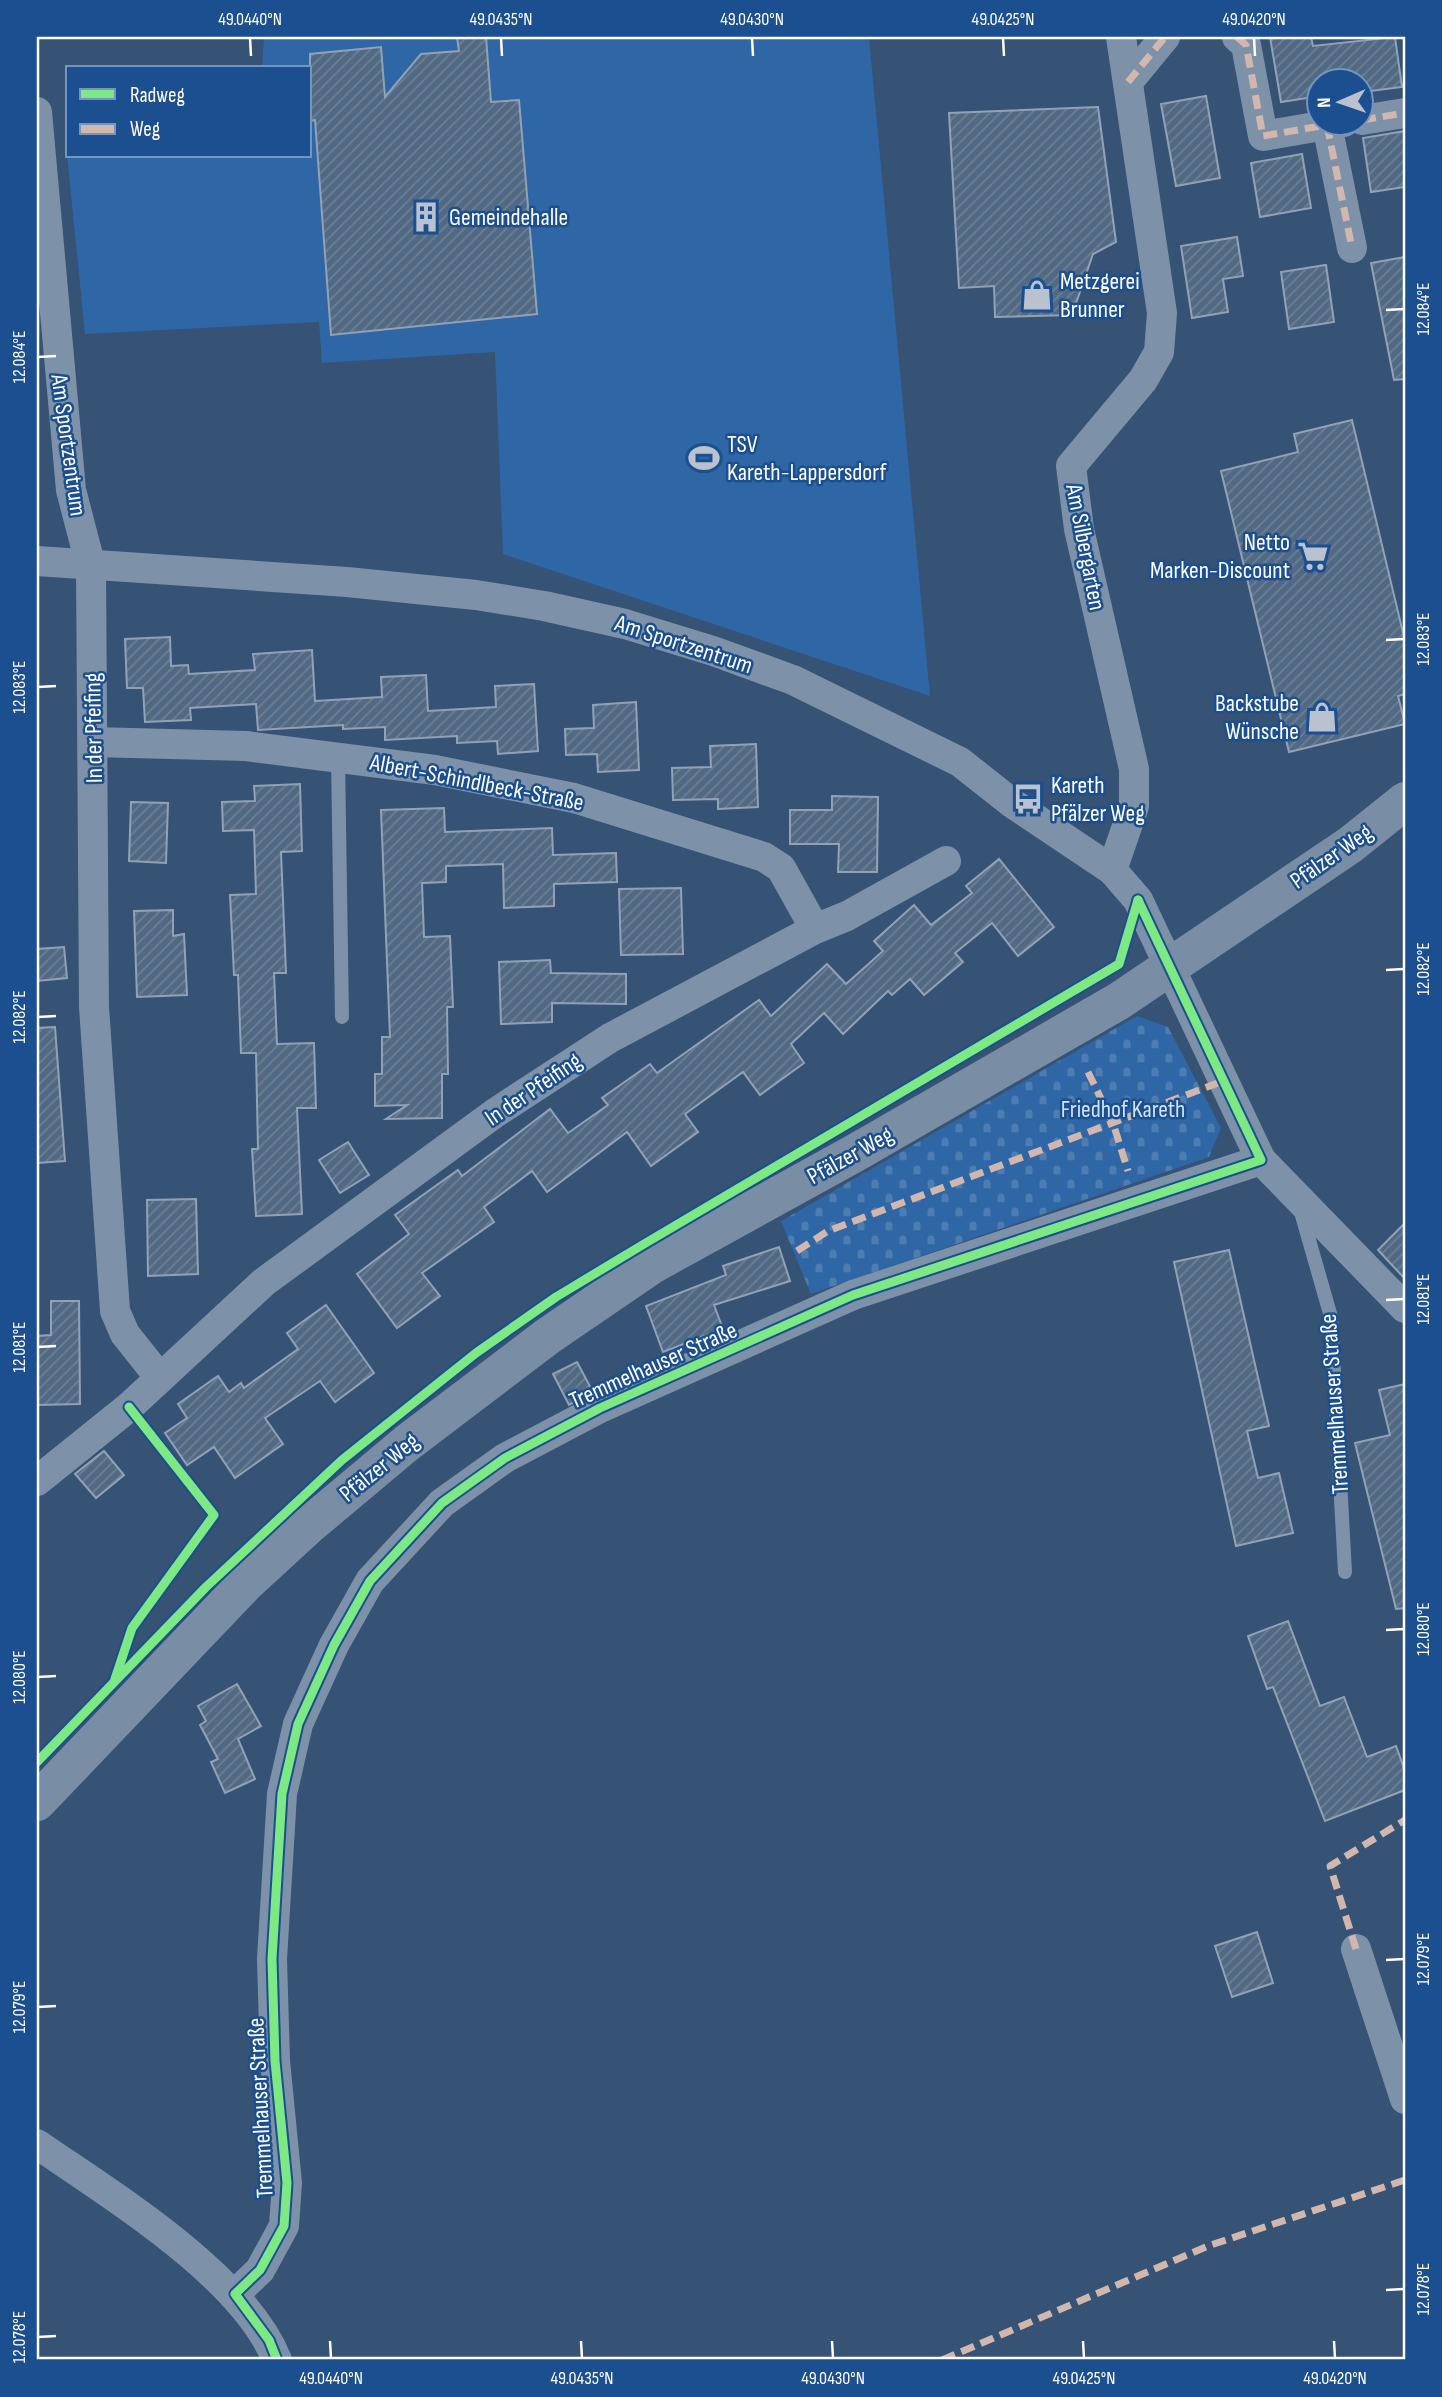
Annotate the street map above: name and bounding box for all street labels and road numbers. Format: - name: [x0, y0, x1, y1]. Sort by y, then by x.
- street label: Am Sportzentrum: [44, 371, 93, 518]
- street label: Am Silbergarten: [1059, 481, 1112, 613]
- street label: Am Sportzentrum: [611, 608, 756, 680]
- street label: In der Pfeifing: [78, 673, 109, 783]
- street label: Albert-Schindlbeck-Straße: [367, 747, 586, 817]
- street label: Pfälzer Weg: [1285, 818, 1378, 895]
- street label: In der Pfeifing: [479, 1047, 587, 1132]
- street label: Pfälzer Weg: [802, 1120, 898, 1191]
- street label: Tremmelhauser Straße: [1314, 1313, 1355, 1495]
- street label: Tremmelhauser Straße: [565, 1315, 742, 1415]
- street label: Pfälzer Weg: [334, 1427, 425, 1508]
- street label: Tremmelhauser Straße: [241, 2017, 280, 2199]

